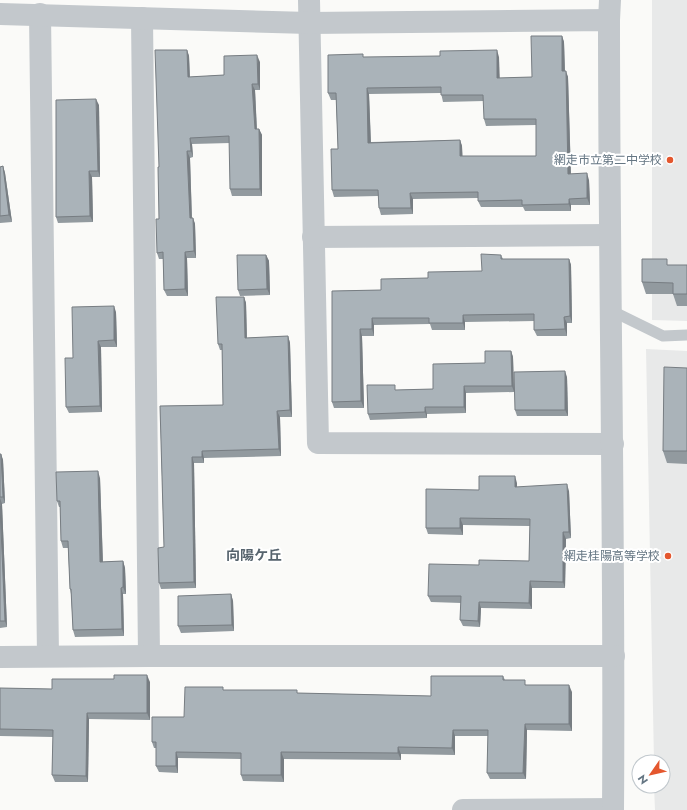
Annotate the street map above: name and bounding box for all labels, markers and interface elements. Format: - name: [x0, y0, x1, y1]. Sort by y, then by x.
- place label: 網走市立第二中学校: [554, 151, 662, 169]
- marker: 網走市立第二中学校: [665, 155, 675, 165]
- district label: 向陽ケ丘: [226, 545, 282, 565]
- place label: 網走桂陽高等学校: [564, 547, 660, 565]
- marker: 網走桂陽高等学校: [663, 551, 673, 561]
- north arrow: [631, 754, 671, 794]
- text: N: [634, 771, 652, 788]

